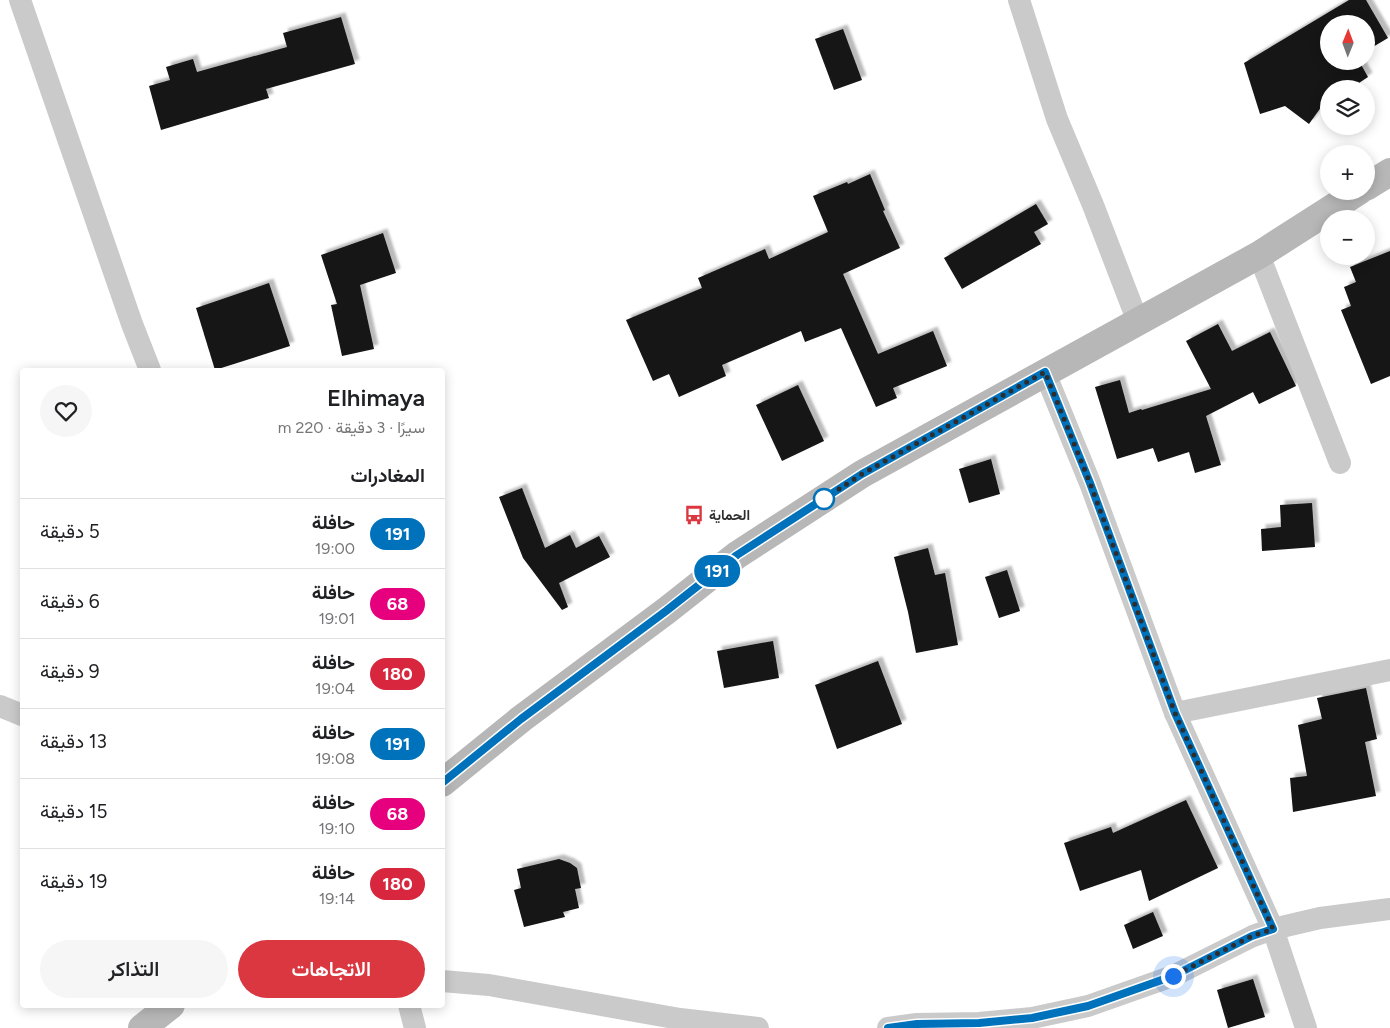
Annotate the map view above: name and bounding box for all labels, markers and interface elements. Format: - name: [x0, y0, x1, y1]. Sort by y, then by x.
- north arrow: [1320, 15, 1375, 70]
- map controls: [1320, 15, 1375, 265]
- button: layers: [1320, 80, 1375, 135]
- button: +: [1320, 145, 1375, 200]
- button: −: [1320, 210, 1375, 265]
- text: Elhimaya: [327, 383, 425, 412]
- button: heart: [40, 385, 92, 437]
- text: سيرًا · 3 دقيقة · 220 m: [278, 418, 425, 437]
- text: المغادرات: [350, 464, 425, 487]
- unlabelled marker: [813, 488, 835, 510]
- bus stop icon: الحماية: [683, 504, 705, 526]
- place label: الحماية: [709, 507, 750, 524]
- text: حافلة: [312, 511, 355, 534]
- text: 5 دقيقة: [40, 520, 100, 543]
- text: 191: [385, 523, 410, 545]
- text: 19:00: [315, 539, 355, 558]
- line badge: 191: [688, 555, 746, 587]
- text: 191: [704, 560, 730, 582]
- text: حافلة: [312, 581, 355, 604]
- text: 6 دقيقة: [40, 590, 99, 613]
- text: 68: [387, 593, 408, 615]
- text: 19:01: [318, 609, 355, 628]
- text: حافلة: [312, 651, 355, 674]
- text: 9 دقيقة: [40, 660, 99, 683]
- text: 180: [382, 663, 413, 685]
- text: 19:04: [315, 679, 355, 698]
- text: حافلة: [312, 721, 355, 744]
- text: 13 دقيقة: [40, 730, 107, 753]
- text: 191: [385, 733, 410, 755]
- text: 19:08: [315, 749, 355, 768]
- text: حافلة: [312, 791, 355, 814]
- text: 15 دقيقة: [40, 800, 107, 823]
- text: 68: [387, 803, 408, 825]
- text: 19:10: [318, 819, 355, 838]
- text: حافلة: [312, 861, 355, 884]
- text: 19 دقيقة: [40, 870, 107, 893]
- text: 180: [382, 873, 413, 895]
- text: 19:14: [319, 889, 355, 908]
- button: التذاكر: [40, 940, 228, 998]
- button: الاتجاهات: [238, 940, 425, 998]
- your location: [1161, 964, 1186, 989]

